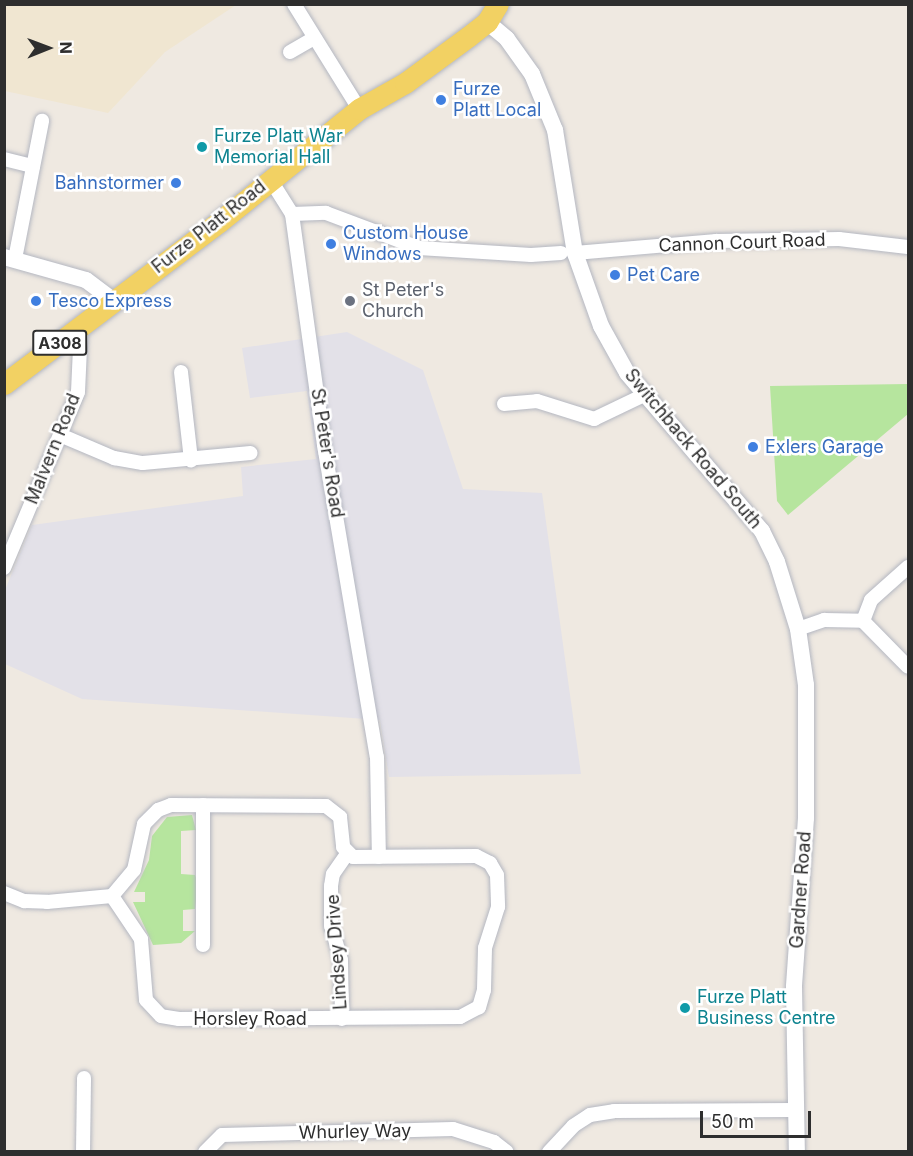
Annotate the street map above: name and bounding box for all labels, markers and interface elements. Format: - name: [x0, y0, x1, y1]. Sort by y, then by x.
- north arrow: [18, 18, 78, 78]
- text: N: [56, 41, 76, 54]
- place label: Furze Platt Local: [453, 79, 541, 122]
- marker: Furze Platt Local: [434, 93, 448, 107]
- place label: Furze Platt War Memorial Hall: [214, 126, 343, 168]
- marker: Furze Platt War Memorial Hall: [195, 140, 209, 154]
- place label: Bahnstormer: [55, 172, 164, 194]
- street label: Furze Platt Road: [148, 176, 270, 278]
- marker: Bahnstormer: [169, 176, 183, 190]
- place label: Custom House Windows: [343, 223, 468, 266]
- street label: Cannon Court Road: [658, 229, 826, 257]
- marker: Custom House Windows: [324, 237, 338, 251]
- place label: Pet Care: [627, 264, 700, 286]
- marker: Pet Care: [608, 268, 622, 282]
- place label: St Peter's Church: [362, 280, 444, 322]
- place label: Tesco Express: [48, 290, 172, 312]
- marker: Tesco Express: [29, 294, 43, 308]
- marker: St Peter's Church: [343, 294, 357, 308]
- road number: A308: [32, 330, 88, 356]
- street label: Switchback Road South: [620, 365, 766, 533]
- street label: St Peter's Road: [306, 387, 348, 519]
- street label: Malvern Road: [21, 391, 85, 507]
- place label: Exlers Garage: [765, 436, 884, 458]
- marker: Exlers Garage: [746, 440, 760, 454]
- street label: Gardner Road: [786, 831, 816, 949]
- street label: Lindsey Drive: [322, 894, 352, 1010]
- place label: Furze Platt Business Centre: [697, 987, 836, 1030]
- marker: Furze Platt Business Centre: [678, 1001, 692, 1015]
- street label: Horsley Road: [193, 1008, 307, 1030]
- scale bar: [703, 1099, 814, 1137]
- text: 50 m: [711, 1111, 754, 1132]
- street label: Whurley Way: [299, 1120, 411, 1144]

